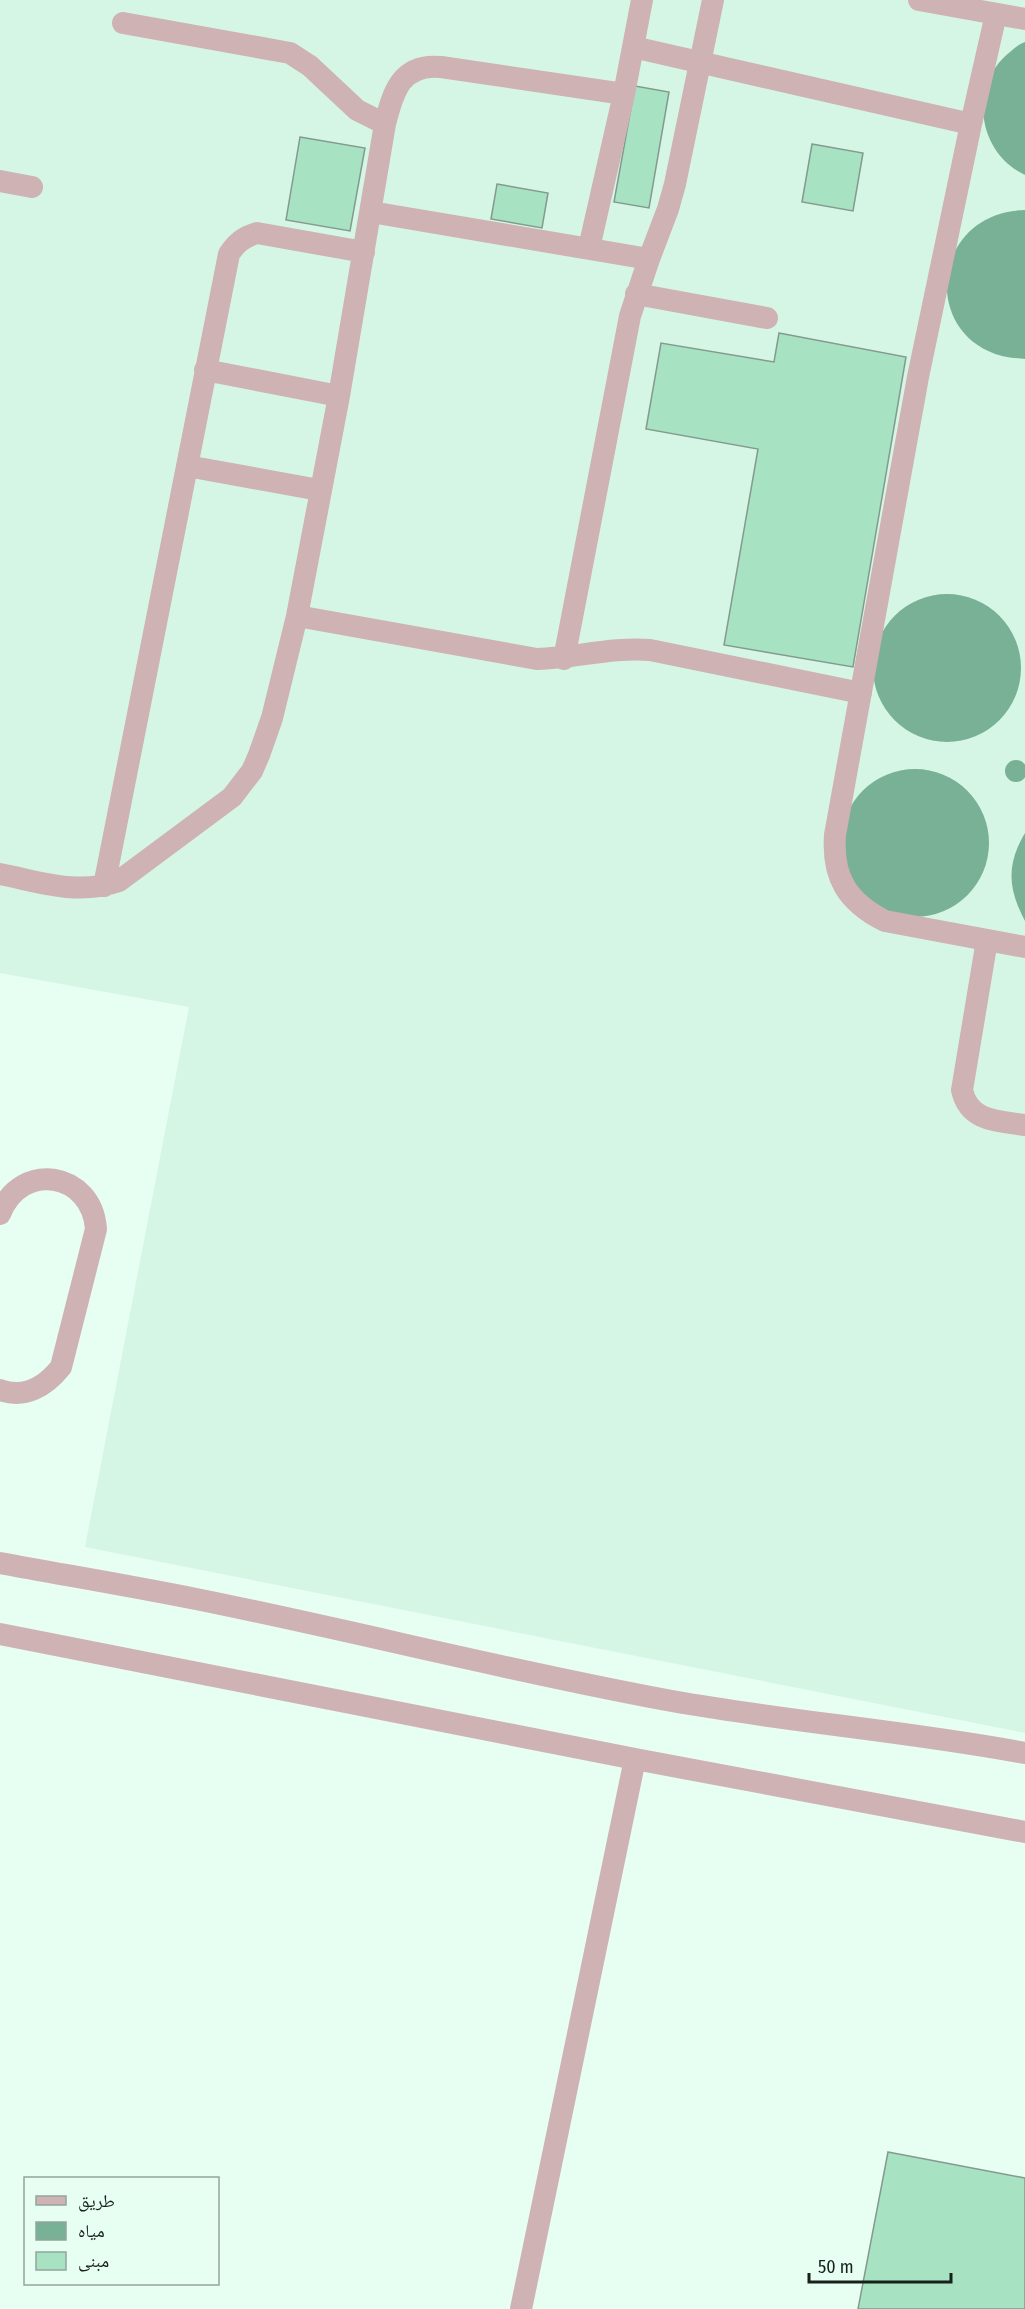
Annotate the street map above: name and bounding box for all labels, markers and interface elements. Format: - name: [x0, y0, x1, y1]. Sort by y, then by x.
- legend: [24, 2177, 219, 2285]
- text: طريق: [78, 2190, 115, 2212]
- text: مياه: [78, 2220, 105, 2242]
- scale bar: [809, 2246, 952, 2284]
- text: مبنى: [78, 2250, 109, 2272]
- text: 50 m: [818, 2256, 854, 2278]

